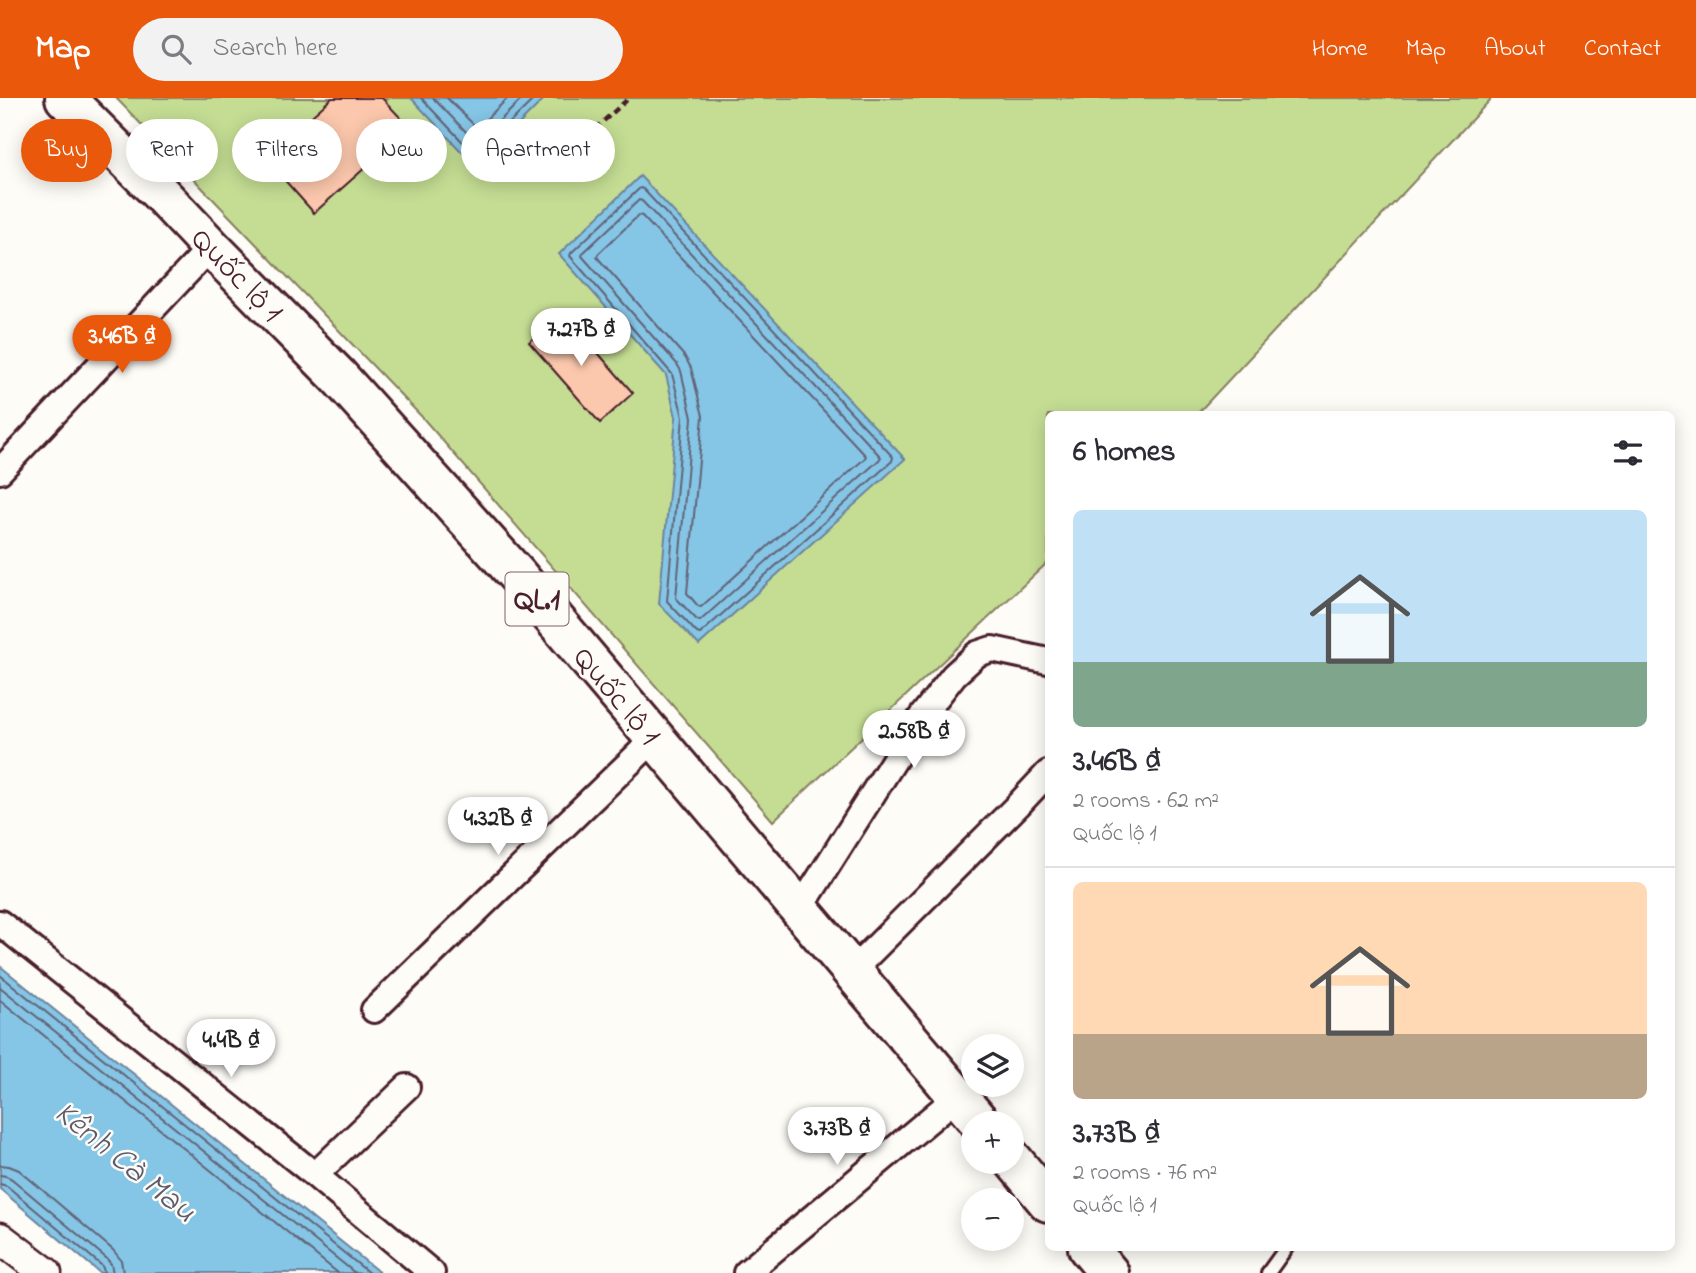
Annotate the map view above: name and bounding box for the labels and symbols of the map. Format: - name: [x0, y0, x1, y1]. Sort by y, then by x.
- street label: Quốc lộ 1: [178, 218, 293, 335]
- pin: 7.27B ₫: [516, 308, 646, 368]
- pin: 3.46B ₫: [57, 316, 187, 375]
- road number: QL.1: [505, 572, 568, 626]
- street label: Quốc lộ 1: [560, 637, 671, 757]
- pin: 2.58B ₫: [849, 710, 979, 770]
- pin: 4.32B ₫: [433, 798, 563, 857]
- pin: 4.4B ₫: [174, 1020, 288, 1079]
- water label: Kênh Cà Mau: [43, 1091, 206, 1236]
- pin: 3.73B ₫: [772, 1108, 902, 1167]

